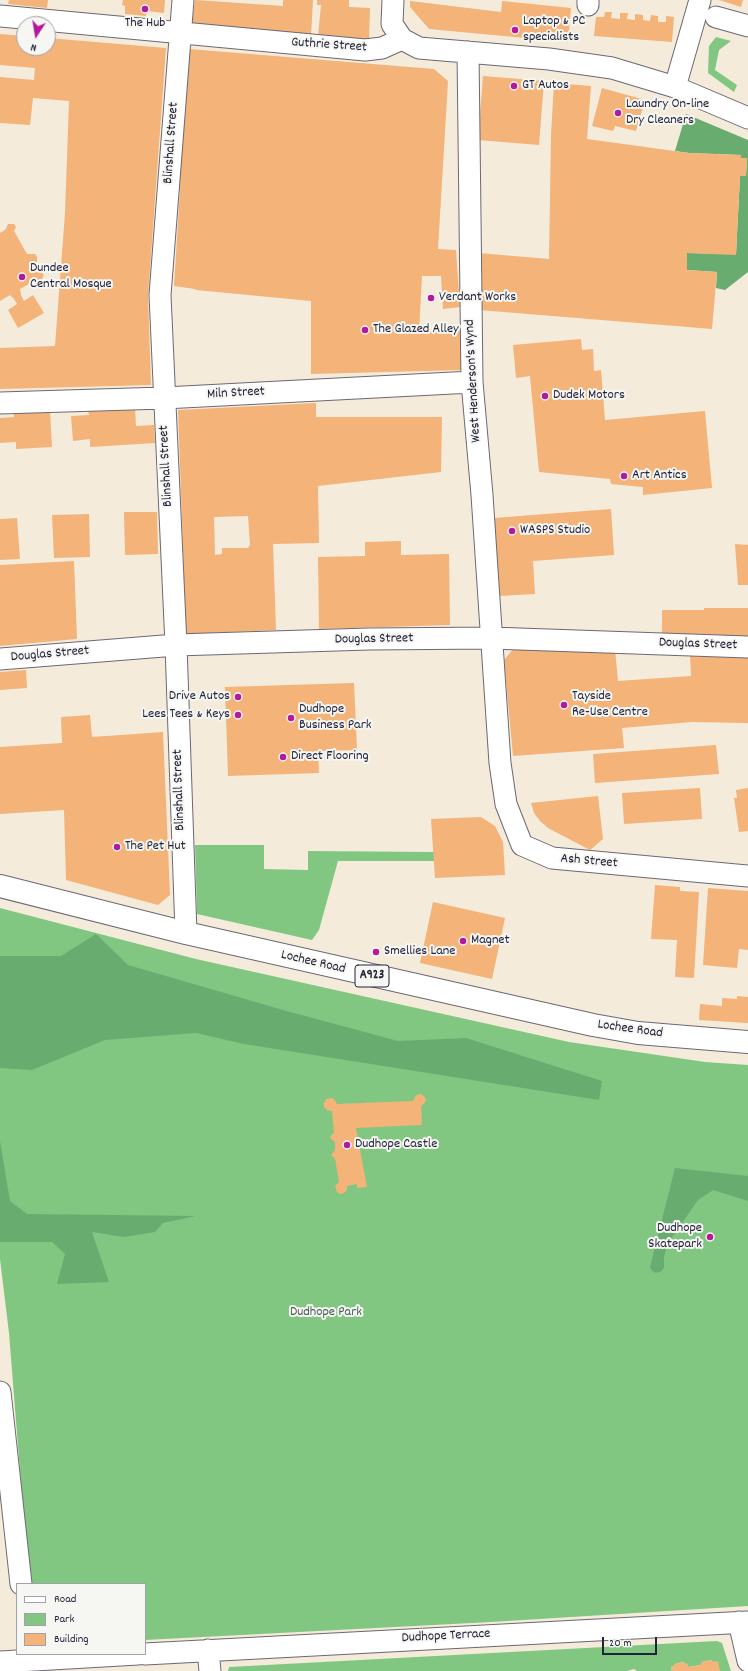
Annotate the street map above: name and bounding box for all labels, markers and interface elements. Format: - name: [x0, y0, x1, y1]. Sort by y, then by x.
- marker: The Hub: [140, 4, 150, 14]
- place label: Laptop & PC specialists: [523, 14, 585, 46]
- north arrow: [16, 16, 56, 56]
- place label: The Hub: [125, 16, 165, 32]
- marker: Laptop & PC specialists: [510, 25, 520, 35]
- street label: Guthrie Street: [291, 35, 367, 57]
- text: N: [29, 38, 38, 55]
- place label: GT Autos: [522, 78, 569, 94]
- marker: GT Autos: [509, 81, 519, 91]
- place label: Laundry On-line Dry Cleaners: [626, 97, 709, 130]
- street label: Blinshall Street: [161, 102, 183, 184]
- marker: Laundry On-line Dry Cleaners: [613, 108, 623, 118]
- place label: Dundee Central Mosque: [30, 261, 112, 294]
- marker: Dundee Central Mosque: [17, 272, 27, 282]
- place label: Verdant Works: [439, 290, 516, 306]
- marker: Verdant Works: [426, 293, 436, 303]
- street label: West Henderson's Wynd: [462, 319, 486, 443]
- place label: The Glazed Alley: [373, 322, 459, 338]
- marker: The Glazed Alley: [360, 325, 370, 335]
- street label: Miln Street: [207, 384, 265, 404]
- place label: Dudek Motors: [553, 388, 625, 404]
- marker: Dudek Motors: [540, 391, 550, 401]
- street label: Blinshall Street: [156, 425, 178, 507]
- place label: Art Antics: [632, 468, 687, 484]
- marker: Art Antics: [619, 471, 629, 481]
- place label: WASPS Studio: [520, 523, 590, 539]
- marker: WASPS Studio: [507, 526, 517, 536]
- street label: Douglas Street: [335, 631, 413, 649]
- street label: Douglas Street: [658, 635, 738, 655]
- street label: Douglas Street: [10, 643, 90, 667]
- place label: Drive Autos: [169, 689, 230, 705]
- place label: Tayside Re-Use Centre: [572, 689, 648, 722]
- marker: Drive Autos: [233, 692, 243, 702]
- marker: Tayside Re-Use Centre: [559, 700, 569, 710]
- place label: Dudhope Business Park: [299, 702, 372, 734]
- place label: Lees Tees & Keys: [142, 707, 230, 723]
- marker: Lees Tees & Keys: [233, 710, 243, 720]
- marker: Dudhope Business Park: [286, 713, 296, 723]
- street label: Blinshall Street: [170, 749, 190, 831]
- place label: Direct Flooring: [291, 749, 369, 765]
- marker: Direct Flooring: [278, 752, 288, 762]
- place label: The Pet Hut: [125, 839, 186, 855]
- marker: The Pet Hut: [112, 842, 122, 852]
- street label: Ash Street: [560, 851, 618, 873]
- place label: Magnet: [471, 933, 510, 949]
- marker: Magnet: [458, 936, 468, 946]
- place label: Smellies Lane: [384, 944, 455, 960]
- street label: Lochee Road: [279, 947, 347, 979]
- marker: Smellies Lane: [371, 947, 381, 957]
- road number: A923: [355, 965, 389, 987]
- street label: Lochee Road: [596, 1017, 664, 1043]
- place label: Dudhope Castle: [355, 1137, 437, 1153]
- marker: Dudhope Castle: [342, 1140, 352, 1150]
- place label: Dudhope Skatepark: [648, 1221, 702, 1254]
- marker: Dudhope Skatepark: [705, 1232, 715, 1242]
- park label: Dudhope Park: [290, 1305, 362, 1321]
- legend: [16, 1583, 146, 1655]
- text: Road: [54, 1591, 76, 1608]
- text: Park: [54, 1611, 74, 1628]
- street label: Dudhope Terrace: [401, 1626, 491, 1648]
- scale bar: [604, 1629, 659, 1655]
- text: Building: [54, 1631, 89, 1648]
- text: 20 m: [609, 1635, 632, 1652]

